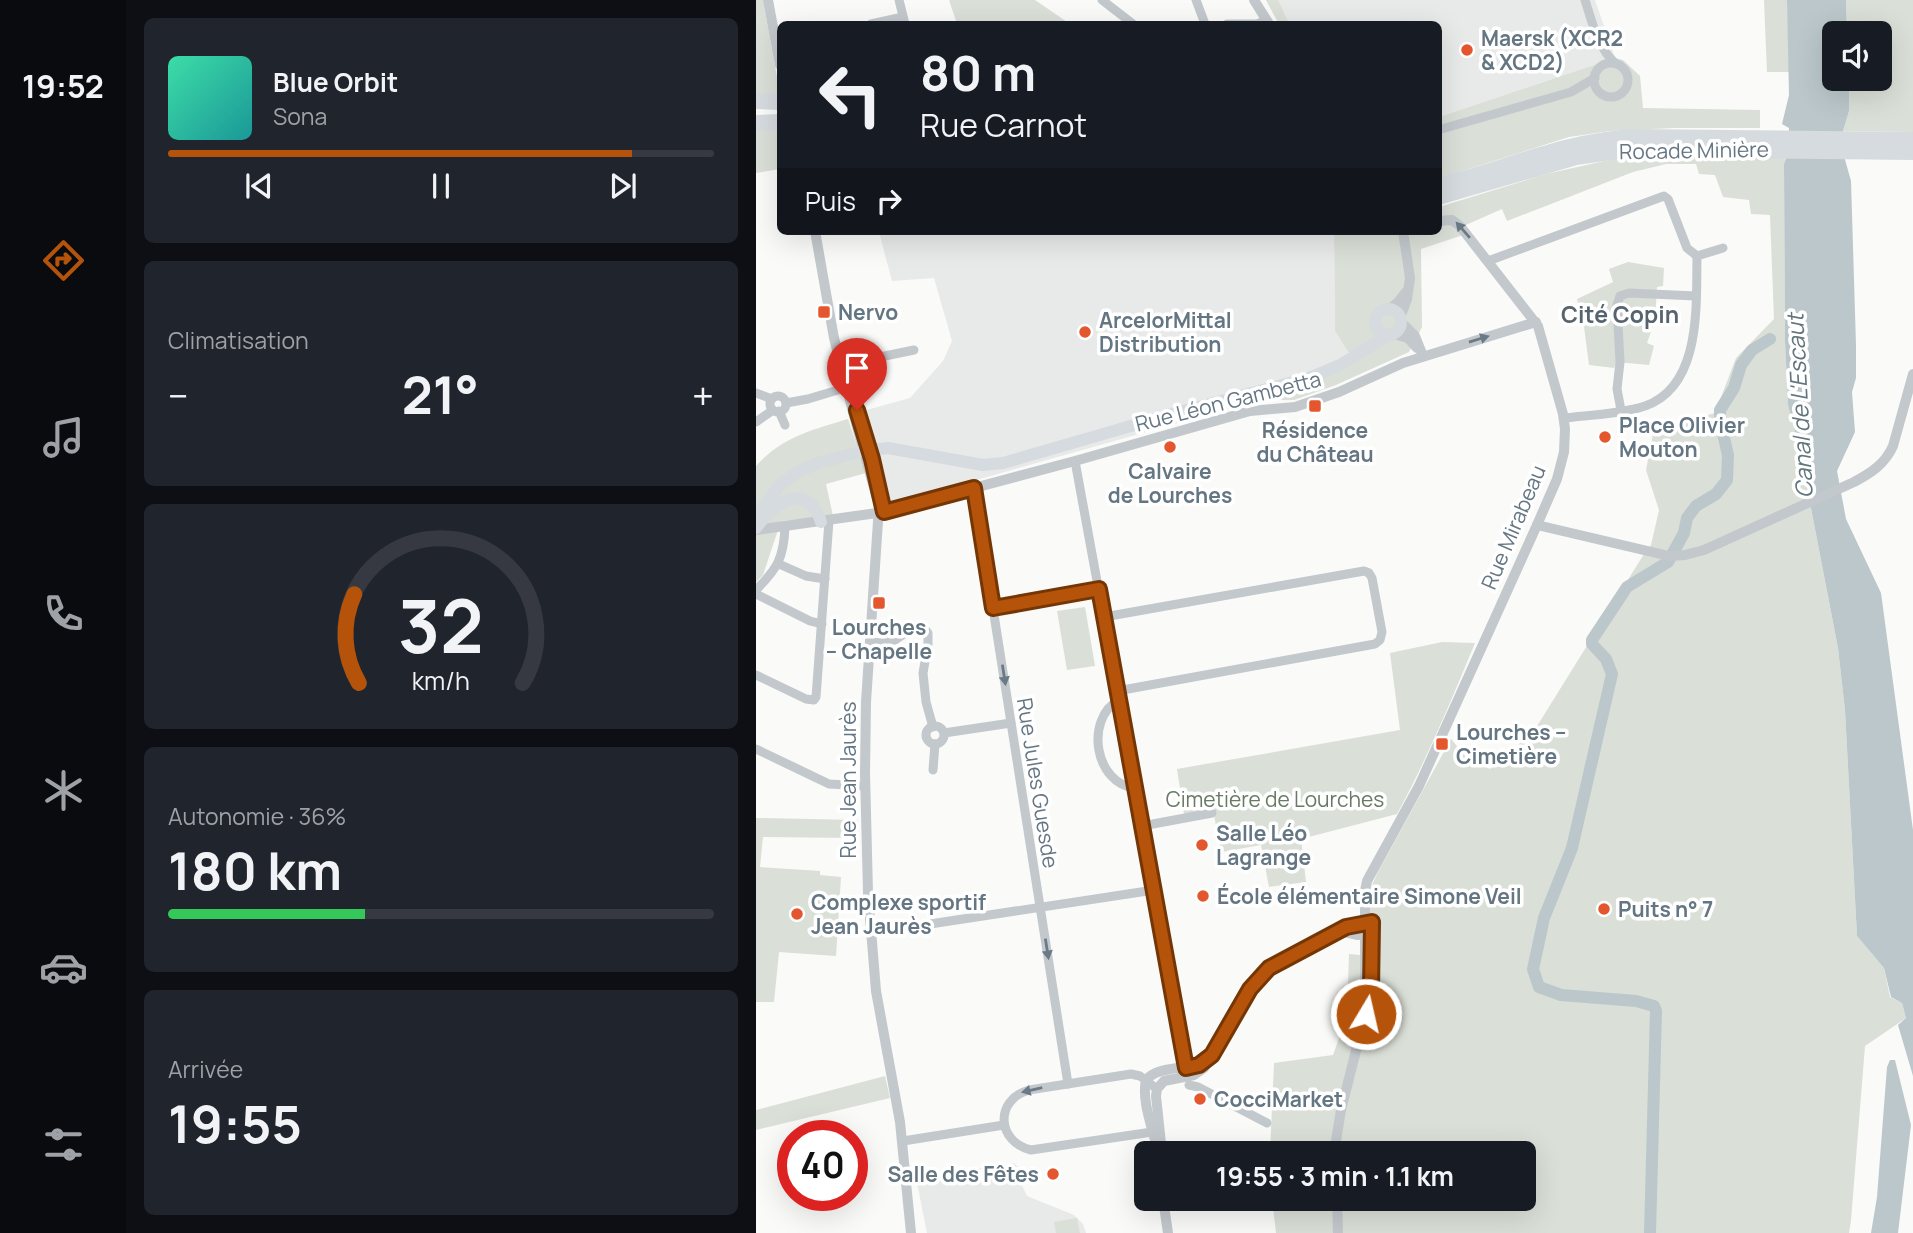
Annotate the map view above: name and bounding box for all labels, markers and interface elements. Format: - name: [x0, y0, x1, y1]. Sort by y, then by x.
- map controls: [1822, 21, 1892, 91]
- button: sound: [1822, 21, 1892, 91]
- place label: Maersk (XCR2 & XCD2): [1481, 24, 1623, 76]
- text: 80 m: [920, 39, 1036, 106]
- marker: Maersk (XCR2 & XCD2): [1459, 42, 1475, 58]
- icon: left: [805, 49, 896, 140]
- text: 19:52: [22, 64, 104, 108]
- text: Blue Orbit: [273, 64, 398, 100]
- text: Sona: [273, 100, 327, 132]
- text: Rue Carnot: [920, 103, 1087, 147]
- street label: Rocade Minière: [1619, 135, 1769, 165]
- icon: previous: [240, 167, 278, 205]
- icon: pause: [422, 167, 460, 205]
- icon: next: [604, 167, 642, 205]
- icon: right: [870, 182, 908, 220]
- text: Puis: [805, 183, 856, 219]
- one-way arrow: [1455, 221, 1471, 239]
- icon: directions: [39, 236, 88, 285]
- place label: Nervo: [838, 298, 898, 326]
- district label: Cité Copin: [1561, 298, 1679, 330]
- marker: Nervo: [816, 304, 832, 320]
- place label: ArcelorMittal Distribution: [1099, 306, 1232, 358]
- water label: Canal de L'Escaut: [1778, 310, 1820, 499]
- text: Climatisation: [168, 324, 309, 356]
- marker: ArcelorMittal Distribution: [1077, 324, 1093, 340]
- one-way arrow: [1469, 333, 1490, 343]
- pin: [827, 338, 887, 410]
- icon: arrive: [838, 349, 876, 387]
- text: 21°: [402, 359, 479, 430]
- street label: Rue Léon Gambetta: [1132, 364, 1324, 438]
- text: −: [168, 369, 189, 421]
- text: +: [692, 369, 714, 421]
- marker: Résidence du Château: [1307, 398, 1323, 414]
- place label: Place Olivier Mouton: [1619, 411, 1745, 463]
- icon: music: [39, 413, 88, 462]
- place label: Résidence du Château: [1256, 416, 1374, 468]
- marker: Place Olivier Mouton: [1597, 429, 1613, 445]
- marker: Calvaire de Lourches: [1162, 439, 1178, 455]
- place label: Calvaire de Lourches: [1108, 457, 1232, 509]
- street label: Rue Mirabeau: [1474, 461, 1552, 593]
- text: 32: [398, 575, 484, 675]
- icon: phone: [39, 589, 88, 638]
- marker: Lourches – Chapelle: [871, 595, 887, 611]
- place label: Lourches – Chapelle: [826, 613, 932, 665]
- text: km/h: [412, 662, 470, 697]
- one-way arrow: [999, 665, 1010, 687]
- street label: Rue Jules Guesde: [1011, 696, 1065, 870]
- street label: Rue Jean Jaurès: [834, 701, 862, 859]
- place label: Lourches – Cimetière: [1456, 718, 1566, 770]
- marker: Lourches – Cimetière: [1434, 736, 1450, 752]
- icon: climate: [39, 766, 88, 815]
- park label: Cimetière de Lourches: [1166, 785, 1384, 813]
- text: Autonomie · 36%: [168, 800, 346, 832]
- place label: Salle Léo Lagrange: [1216, 819, 1311, 871]
- text: 180 km: [168, 835, 342, 906]
- marker: Salle Léo Lagrange: [1194, 837, 1210, 853]
- place label: École élémentaire Simone Veil: [1217, 882, 1522, 910]
- place label: Complexe sportif Jean Jaurès: [811, 888, 986, 940]
- marker: École élémentaire Simone Veil: [1195, 888, 1211, 904]
- place label: Puits n° 7: [1618, 895, 1713, 923]
- marker: Puits n° 7: [1596, 901, 1612, 917]
- marker: Complexe sportif Jean Jaurès: [789, 906, 805, 922]
- one-way arrow: [1042, 938, 1053, 960]
- icon: car: [39, 943, 88, 992]
- position arrow: [1329, 977, 1403, 1051]
- text: Arrivée: [168, 1053, 243, 1085]
- one-way arrow: [1021, 1085, 1043, 1096]
- place label: CocciMarket: [1214, 1085, 1343, 1113]
- text: 19:55: [168, 1088, 302, 1159]
- marker: CocciMarket: [1192, 1091, 1208, 1107]
- icon: filters: [39, 1120, 88, 1169]
- speed limit sign: 40: [777, 1120, 868, 1211]
- text: 19:55 · 3 min · 1.1 km: [1216, 1158, 1454, 1194]
- place label: Salle des Fêtes: [888, 1160, 1039, 1188]
- marker: Salle des Fêtes: [1045, 1166, 1061, 1182]

